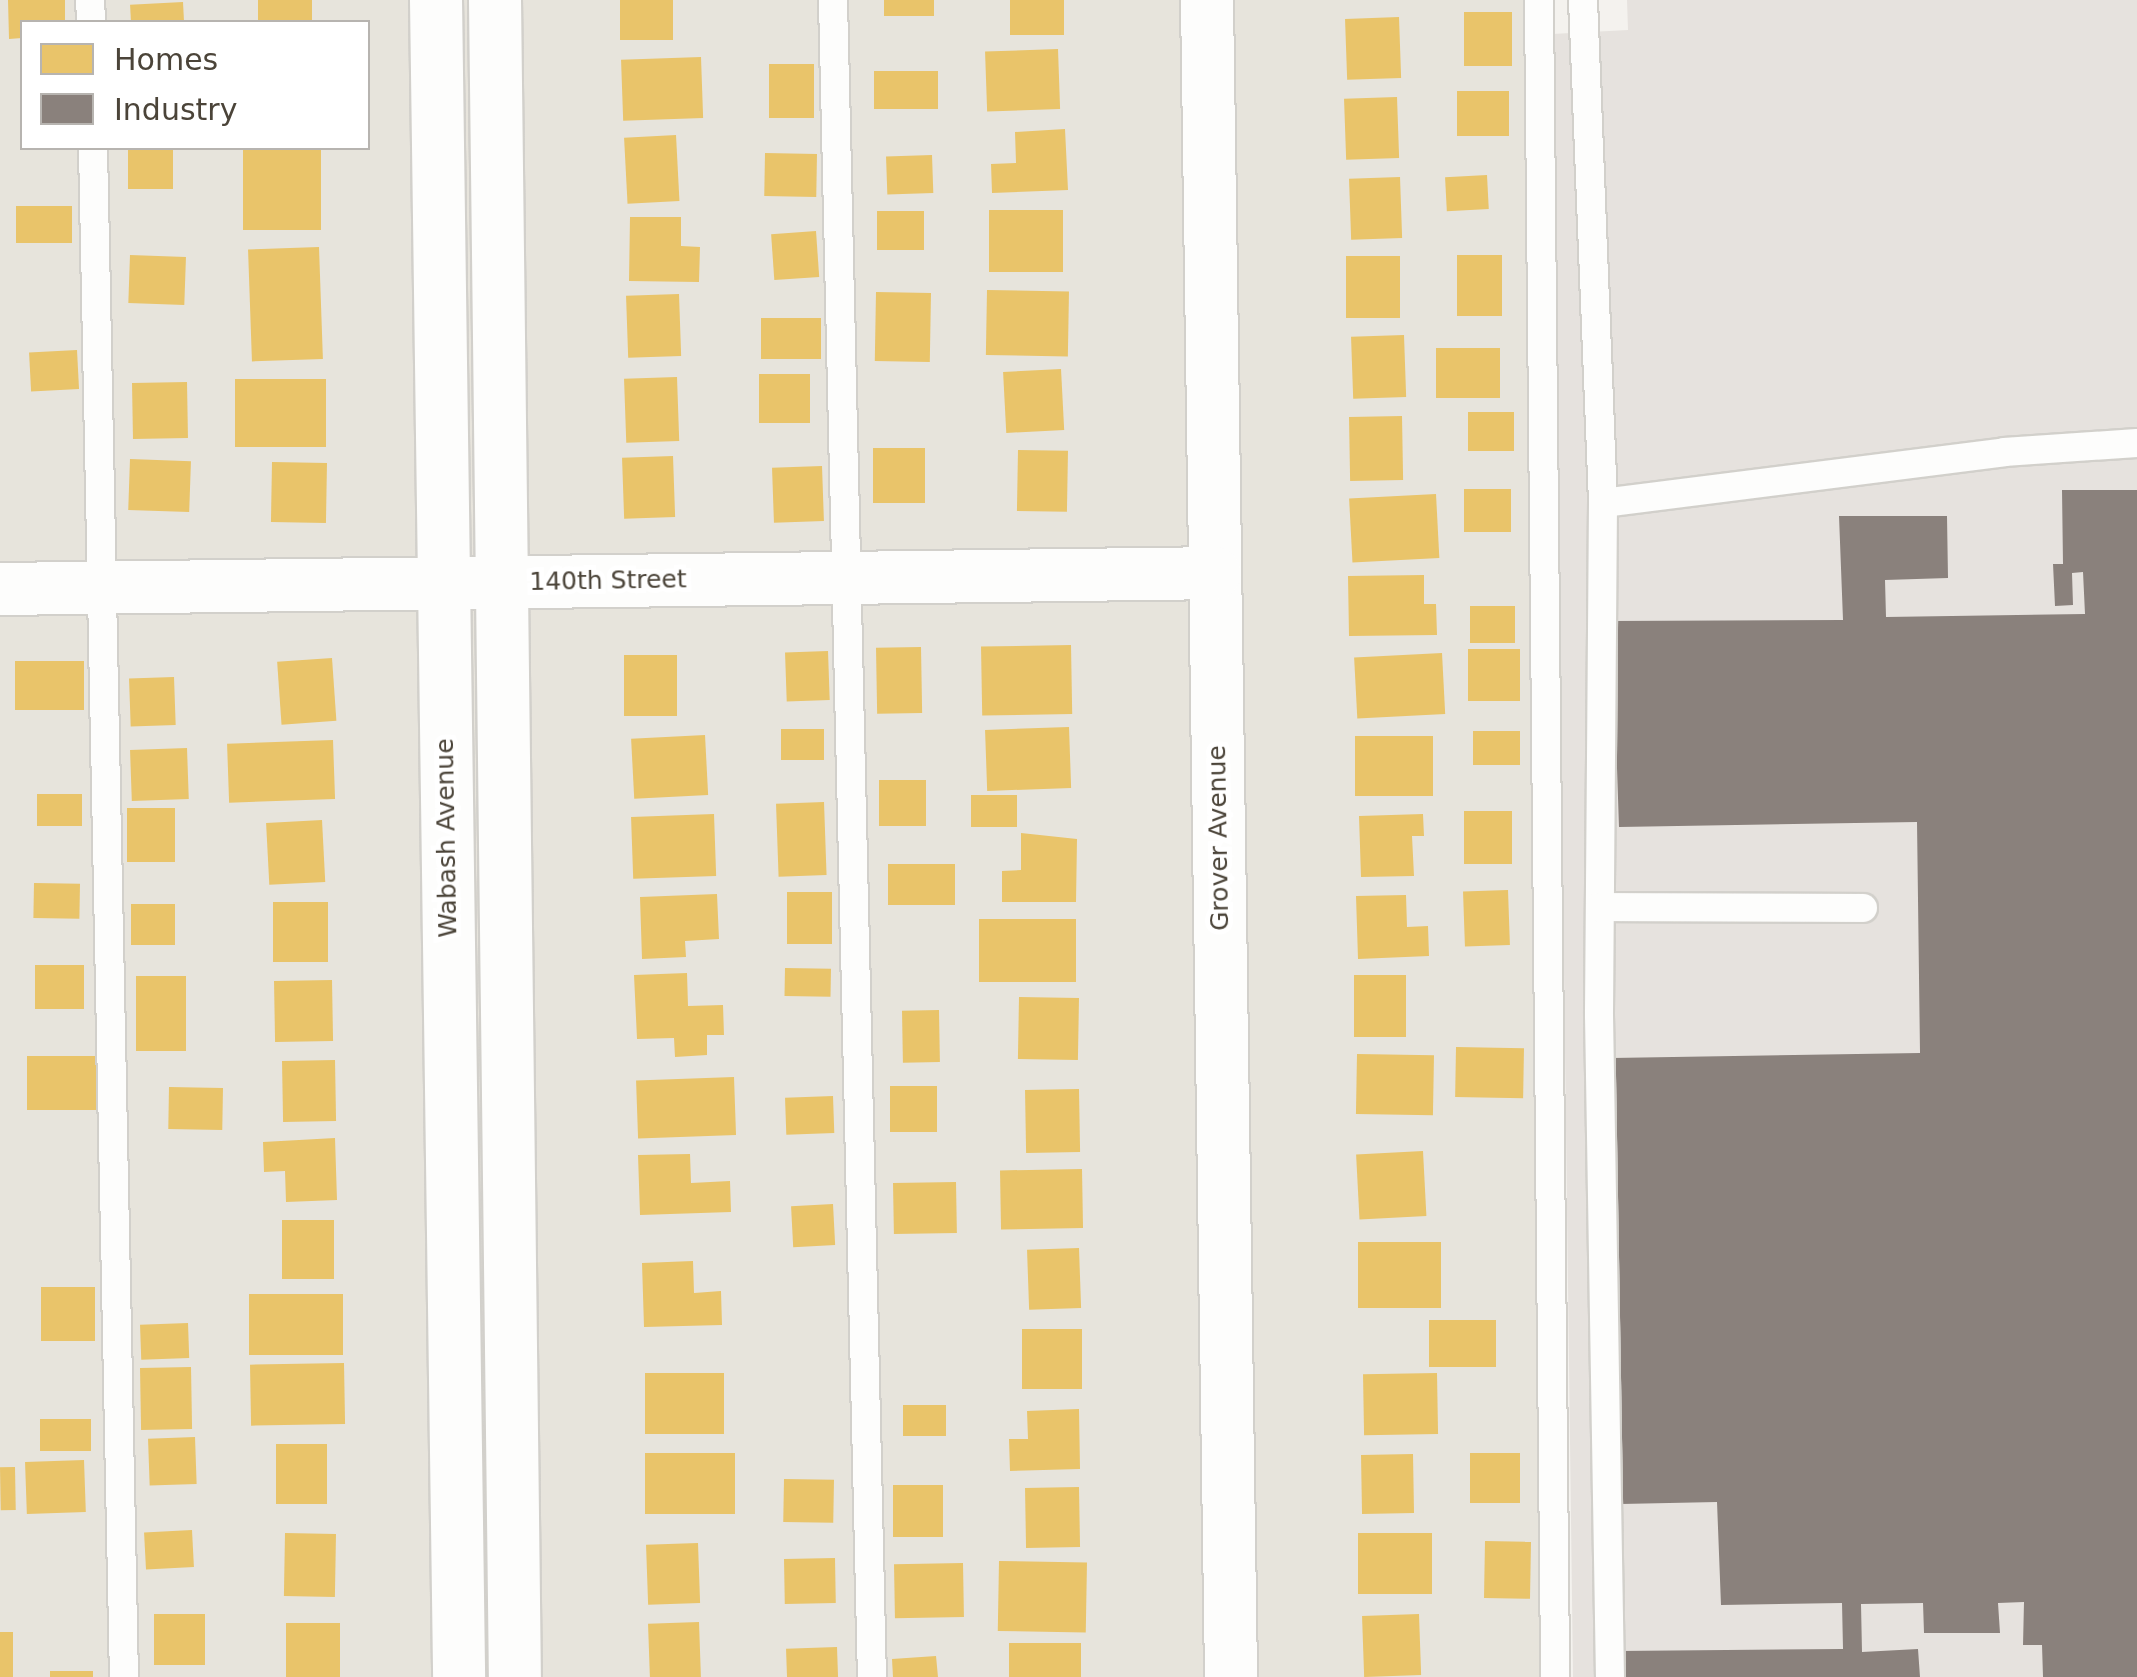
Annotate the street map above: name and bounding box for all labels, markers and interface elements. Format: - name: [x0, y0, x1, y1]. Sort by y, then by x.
- legend: [20, 20, 370, 150]
- text: Homes: [114, 42, 218, 77]
- text: Industry: [114, 92, 237, 127]
- street label: 140th Street: [529, 565, 687, 597]
- street label: Wabash Avenue: [430, 738, 464, 938]
- street label: Grover Avenue: [1202, 745, 1236, 931]

